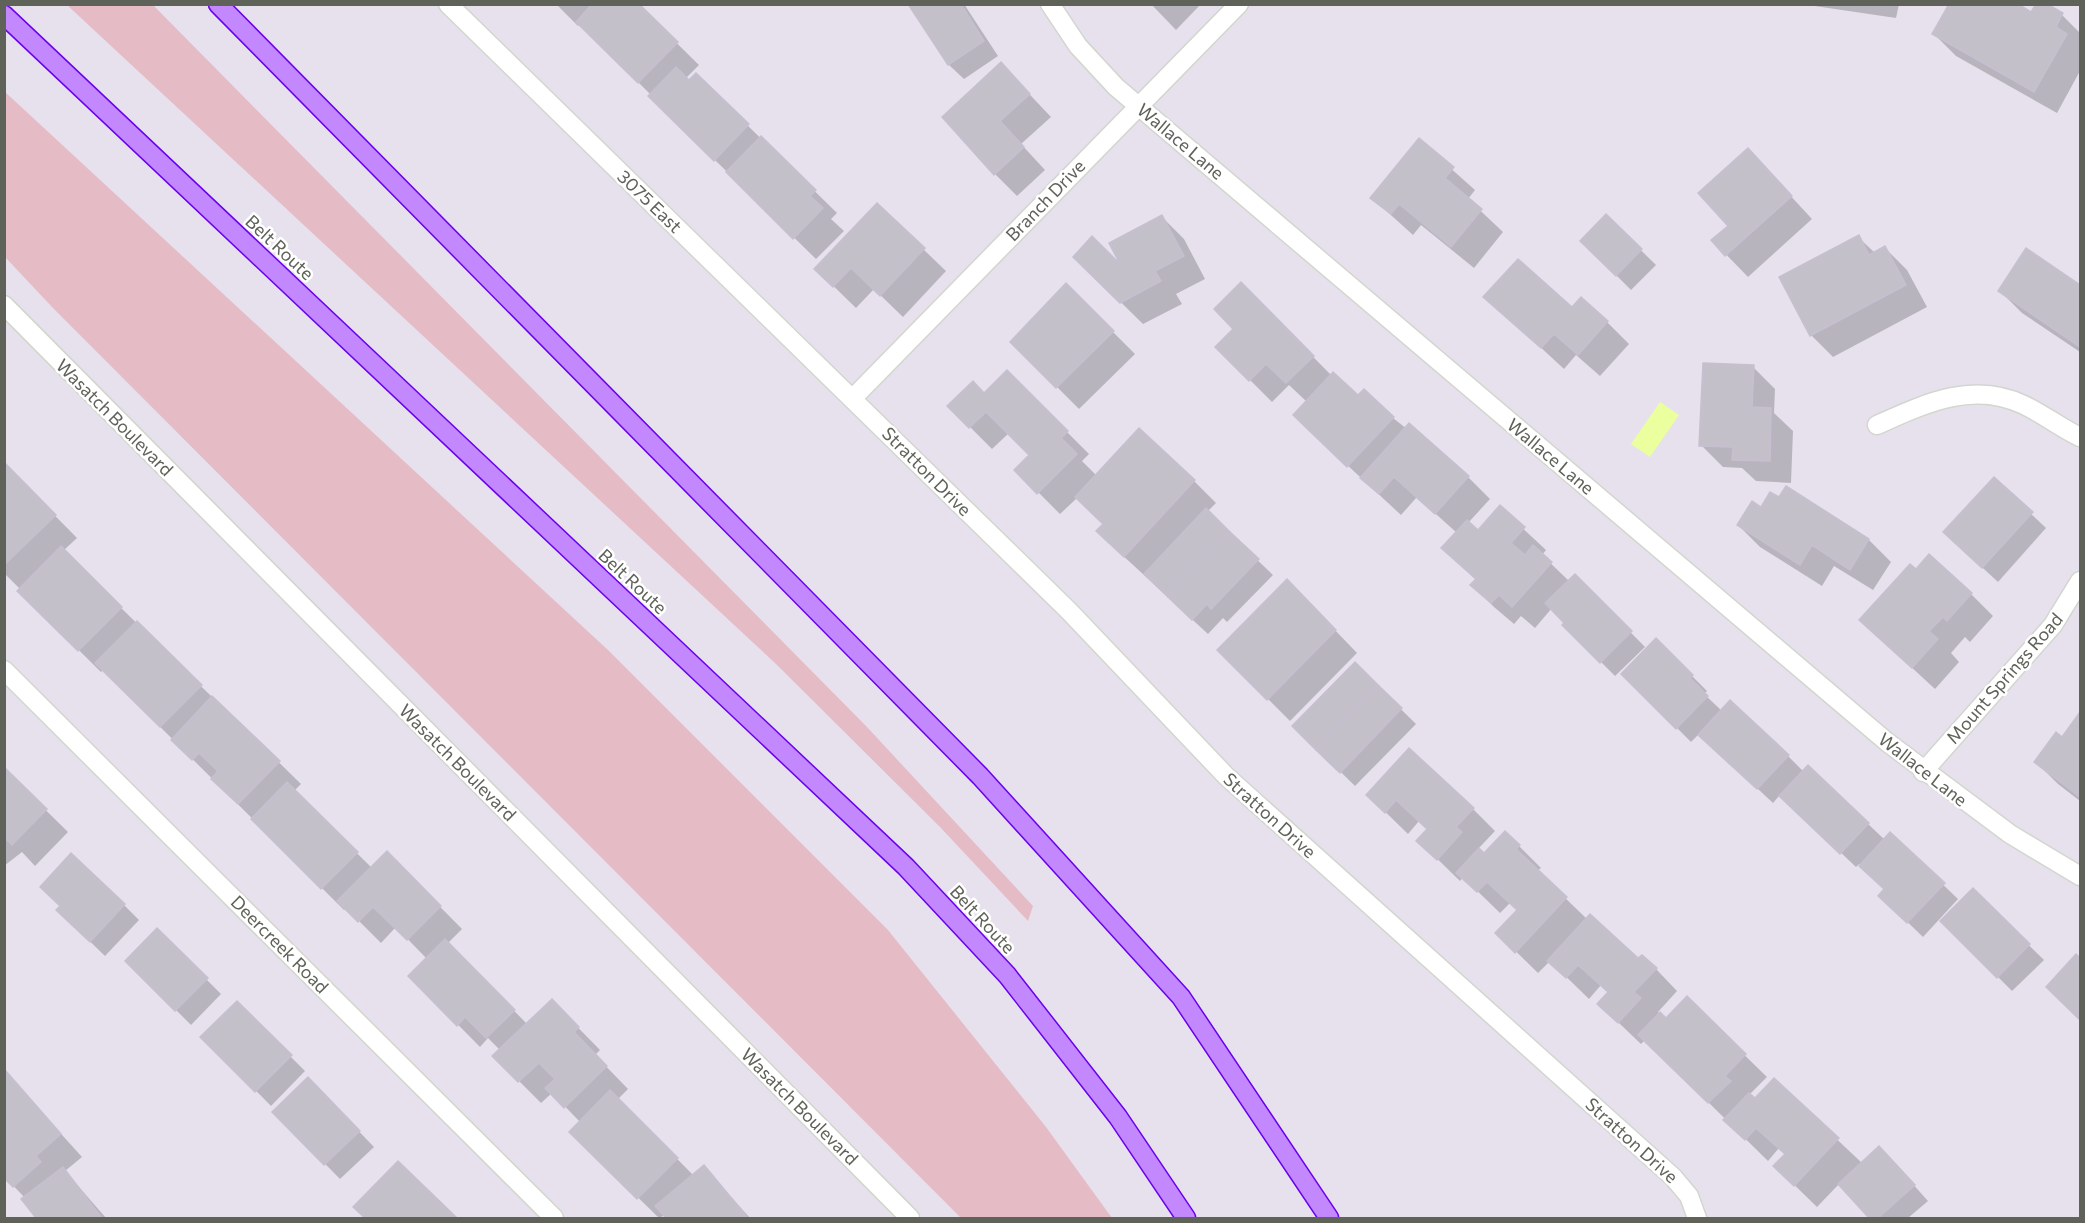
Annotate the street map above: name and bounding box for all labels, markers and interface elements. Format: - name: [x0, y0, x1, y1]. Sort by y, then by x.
- street label: Wallace Lane: [1133, 98, 1229, 184]
- street label: Branch Drive: [1001, 155, 1089, 245]
- street label: 3075 East: [613, 165, 687, 237]
- street label: Belt Route: [241, 210, 319, 284]
- street label: Wasatch Boulevard: [52, 354, 178, 480]
- street label: Wallace Lane: [1503, 413, 1599, 499]
- street label: Stratton Drive: [878, 422, 976, 520]
- street label: Belt Route: [594, 544, 672, 618]
- street label: Mount Springs Road: [1941, 608, 2067, 748]
- street label: Wasatch Boulevard: [395, 699, 521, 825]
- street label: Wallace Lane: [1874, 727, 1972, 811]
- street label: Stratton Drive: [1219, 768, 1321, 862]
- street label: Belt Route: [946, 880, 1020, 958]
- street label: Deercreek Road: [227, 891, 333, 997]
- street label: Wasatch Boulevard: [737, 1043, 863, 1169]
- street label: Stratton Drive: [1581, 1093, 1683, 1187]

